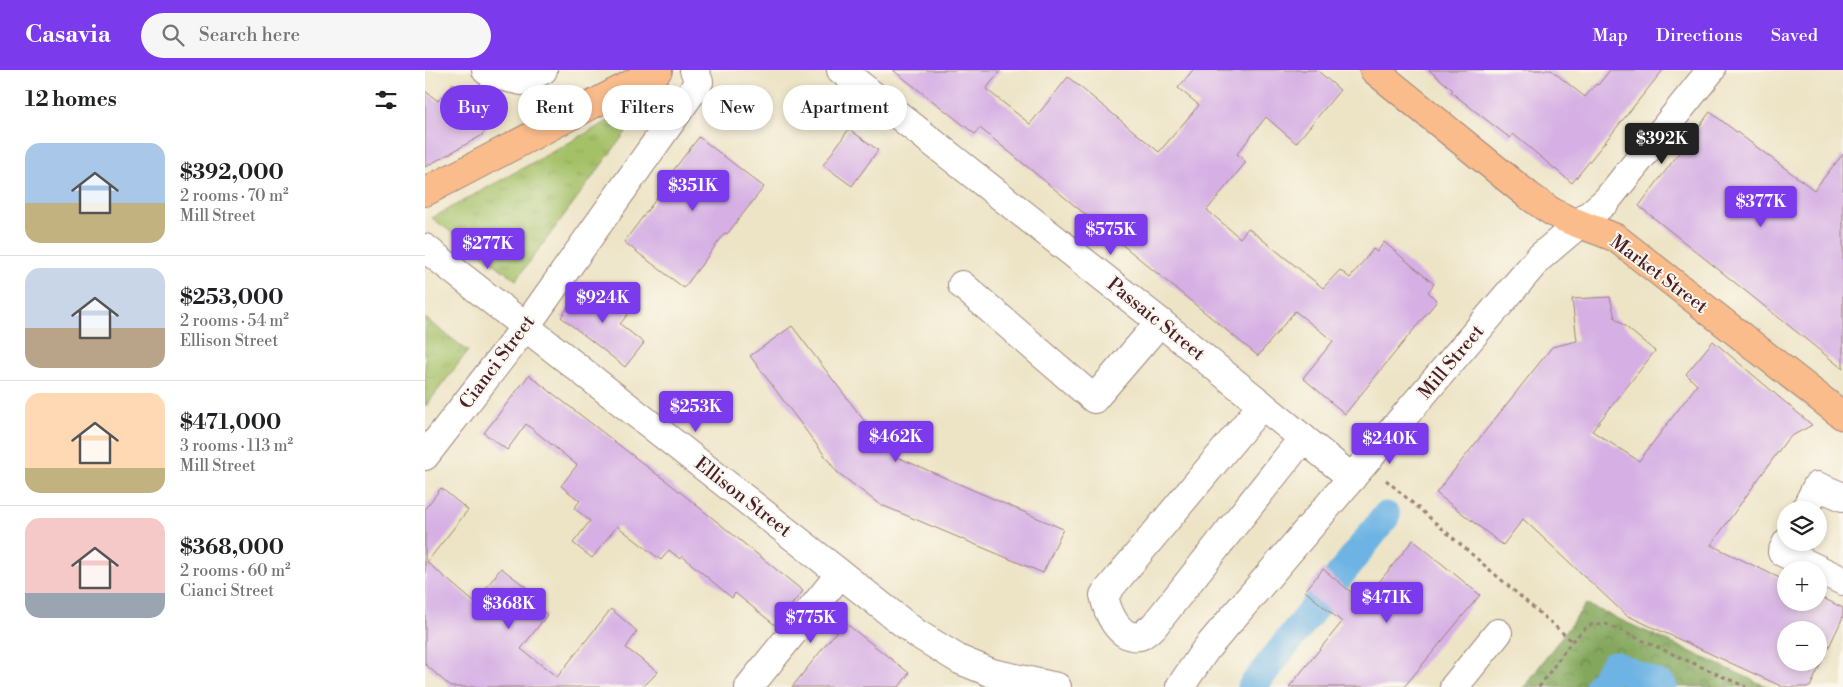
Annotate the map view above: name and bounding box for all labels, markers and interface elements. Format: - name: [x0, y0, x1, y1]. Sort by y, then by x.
- search box: [141, 13, 491, 58]
- text: Casavia: [25, 20, 111, 50]
- icon: search: [159, 21, 187, 49]
- text: Search here: [199, 23, 300, 47]
- text: Map: [1592, 24, 1628, 47]
- text: Directions: [1656, 24, 1743, 47]
- text: Saved: [1771, 24, 1818, 47]
- chip: Buy: [440, 85, 508, 130]
- chip: Rent: [518, 85, 592, 130]
- chip: Filters: [602, 85, 692, 130]
- chip: New: [702, 85, 773, 130]
- chip: Apartment: [783, 85, 907, 130]
- icon: filters: [372, 86, 400, 114]
- text: 12 homes: [25, 87, 117, 113]
- pin: $392K: [1627, 122, 1697, 165]
- text: $392K: [1636, 129, 1688, 149]
- text: $392,000: [180, 160, 284, 186]
- icon: home: [65, 163, 125, 223]
- pin: $351K: [658, 170, 728, 212]
- text: $351K: [668, 176, 718, 196]
- text: 2 rooms · 70 m²: [180, 186, 289, 206]
- pin: $377K: [1726, 186, 1796, 228]
- text: $377K: [1736, 192, 1786, 212]
- text: Mill Street: [180, 206, 256, 226]
- pin: $575K: [1076, 214, 1146, 256]
- text: $575K: [1086, 220, 1136, 240]
- pin: $277K: [453, 228, 523, 270]
- street label: Market Street: [1605, 230, 1713, 319]
- text: $277K: [462, 234, 514, 254]
- street label: Passaic Street: [1102, 272, 1210, 366]
- pin: $924K: [568, 282, 638, 324]
- text: $253,000: [180, 285, 284, 311]
- icon: home: [65, 288, 125, 348]
- text: $924K: [576, 288, 630, 308]
- street label: Cianci Street: [454, 310, 540, 414]
- text: 2 rooms · 54 m²: [180, 311, 289, 331]
- street label: Mill Street: [1413, 320, 1489, 404]
- text: Ellison Street: [180, 331, 278, 351]
- pin: $253K: [661, 390, 731, 433]
- text: $253K: [670, 397, 722, 417]
- text: $471,000: [180, 410, 281, 436]
- icon: home: [65, 413, 125, 473]
- pin: $462K: [861, 420, 931, 463]
- pin: $240K: [1355, 422, 1425, 465]
- text: $462K: [869, 427, 923, 447]
- text: $240K: [1363, 429, 1417, 449]
- text: 3 rooms · 113 m²: [180, 436, 293, 456]
- street label: Ellison Street: [690, 452, 796, 542]
- text: Mill Street: [180, 456, 256, 476]
- map controls: [1777, 501, 1827, 671]
- button: layers: [1777, 501, 1827, 551]
- text: $368,000: [180, 535, 284, 561]
- icon: home: [65, 538, 125, 598]
- text: 2 rooms · 60 m²: [180, 561, 291, 581]
- button: +: [1777, 561, 1827, 611]
- text: Cianci Street: [180, 581, 274, 601]
- pin: $471K: [1352, 582, 1422, 624]
- pin: $368K: [474, 588, 544, 630]
- text: $471K: [1362, 588, 1412, 608]
- text: $368K: [483, 594, 535, 614]
- pin: $775K: [776, 602, 846, 644]
- text: $775K: [786, 608, 836, 628]
- button: −: [1777, 621, 1827, 671]

